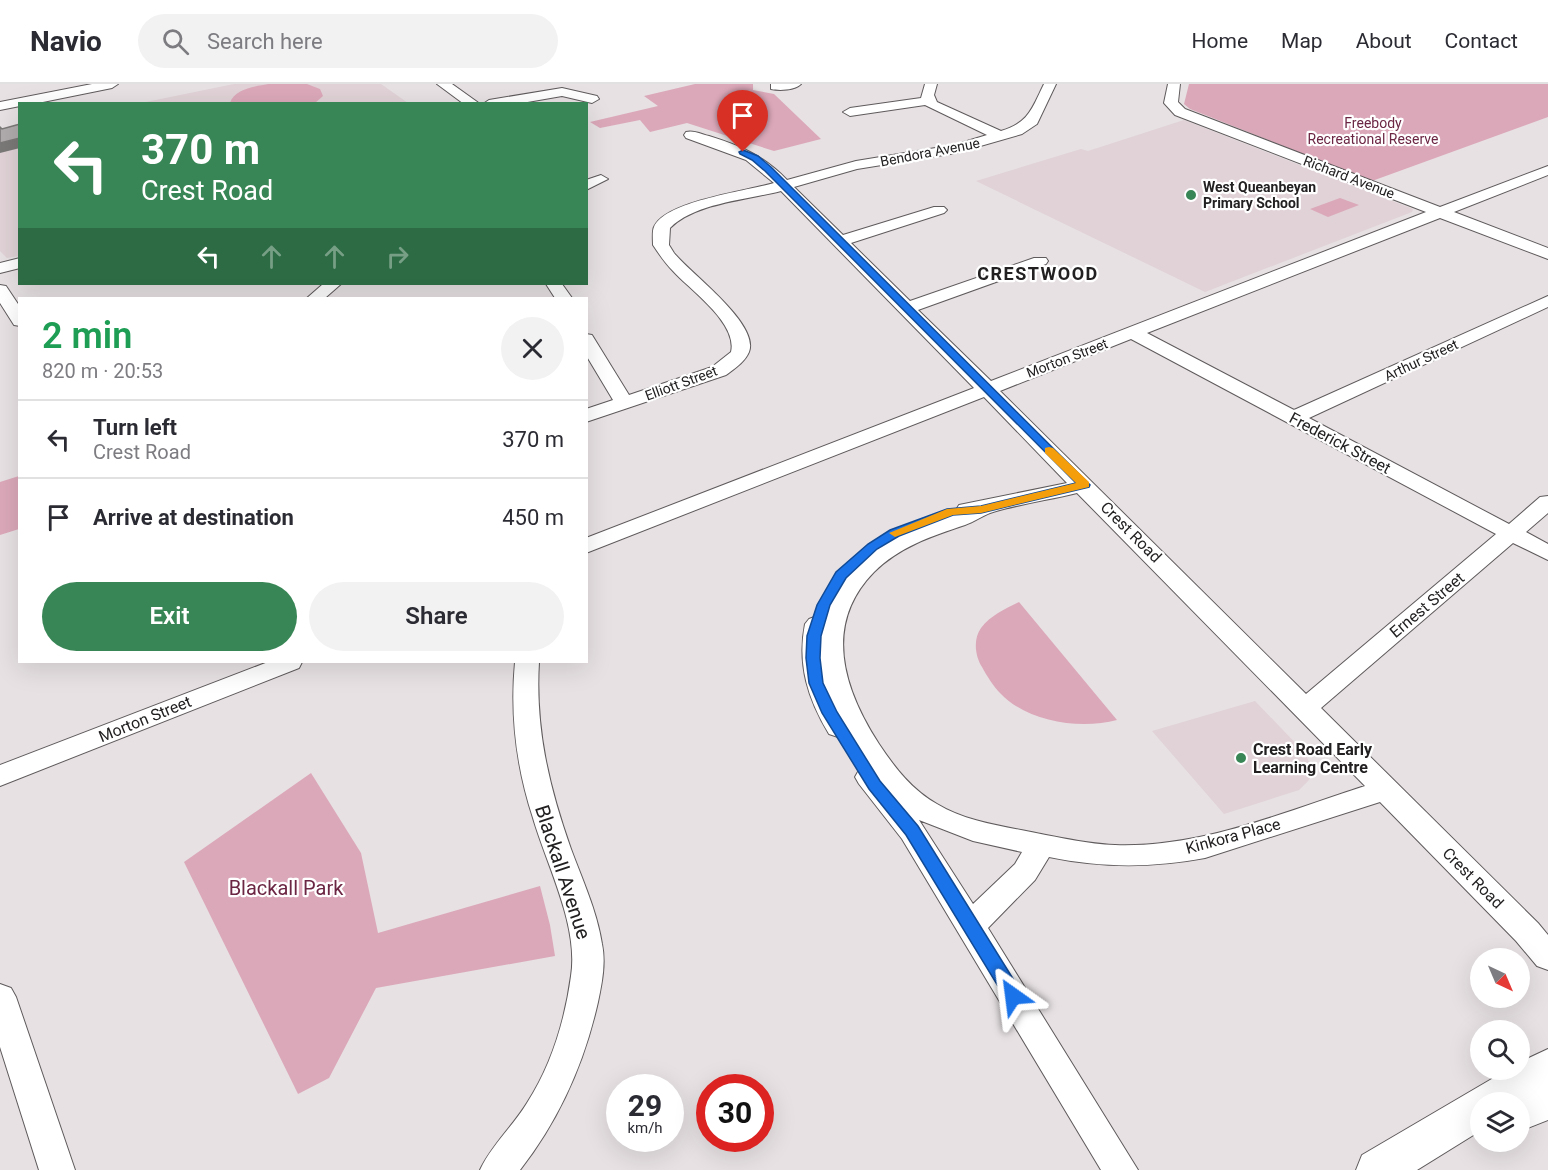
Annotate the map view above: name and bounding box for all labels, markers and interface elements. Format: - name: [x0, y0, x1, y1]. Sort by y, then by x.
- search box: [138, 14, 558, 68]
- text: Navio: [30, 25, 102, 58]
- icon: search: [159, 25, 192, 58]
- text: Search here: [207, 29, 323, 54]
- text: Home: [1192, 29, 1248, 53]
- text: Map: [1281, 29, 1323, 53]
- text: About: [1356, 29, 1412, 53]
- text: Contact: [1445, 29, 1518, 53]
- pin: [717, 90, 768, 152]
- icon: arrive: [726, 99, 759, 132]
- park label: Freebody Recreational Reserve: [1308, 115, 1438, 147]
- text: 370 m: [141, 125, 260, 174]
- icon: left: [42, 126, 120, 204]
- street label: Bendora Avenue: [879, 135, 981, 169]
- street label: Richard Avenue: [1301, 152, 1397, 202]
- text: Crest Road: [141, 175, 273, 207]
- place label: West Queanbeyan Primary School: [1203, 179, 1316, 211]
- marker: West Queanbeyan Primary School: [1184, 188, 1198, 202]
- icon: left: [192, 240, 225, 273]
- icon: ahead: [255, 240, 288, 273]
- icon: ahead: [318, 240, 351, 273]
- icon: right: [381, 240, 414, 273]
- district label: CRESTWOOD: [977, 263, 1099, 284]
- text: 2 min: [42, 315, 132, 357]
- button: close: [501, 317, 564, 380]
- street label: Morton Street: [1024, 335, 1110, 381]
- street label: Arthur Street: [1382, 336, 1461, 384]
- text: 820 m · 20:53: [42, 359, 163, 383]
- street label: Elliott Street: [643, 362, 720, 403]
- street label: Frederick Street: [1286, 408, 1394, 478]
- text: Turn left: [93, 415, 177, 440]
- icon: left: [42, 423, 75, 456]
- text: 370 m: [502, 427, 564, 452]
- text: Crest Road: [93, 440, 191, 464]
- street label: Crest Road: [1097, 498, 1165, 566]
- icon: arrive: [42, 501, 75, 534]
- text: Arrive at destination: [93, 505, 294, 530]
- text: 450 m: [502, 505, 564, 530]
- street label: Ernest Street: [1386, 568, 1468, 642]
- button: Exit: [42, 582, 297, 651]
- button: Share: [309, 582, 564, 651]
- street label: Morton Street: [96, 692, 194, 746]
- place label: Crest Road Early Learning Centre: [1253, 740, 1373, 777]
- marker: Crest Road Early Learning Centre: [1234, 751, 1248, 765]
- street label: Blackall Avenue: [530, 802, 596, 942]
- street label: Kinkora Place: [1184, 814, 1282, 858]
- street label: Crest Road: [1439, 844, 1507, 912]
- park label: Blackall Park: [229, 876, 344, 900]
- north arrow: [1470, 948, 1530, 1008]
- map controls: [1470, 948, 1530, 1152]
- position arrow: [981, 964, 1045, 1028]
- button: search: [1470, 1020, 1530, 1080]
- speed limit sign: 30: [696, 1074, 774, 1152]
- text: 29: [628, 1088, 662, 1123]
- button: layers: [1470, 1092, 1530, 1152]
- text: km/h: [627, 1119, 663, 1137]

